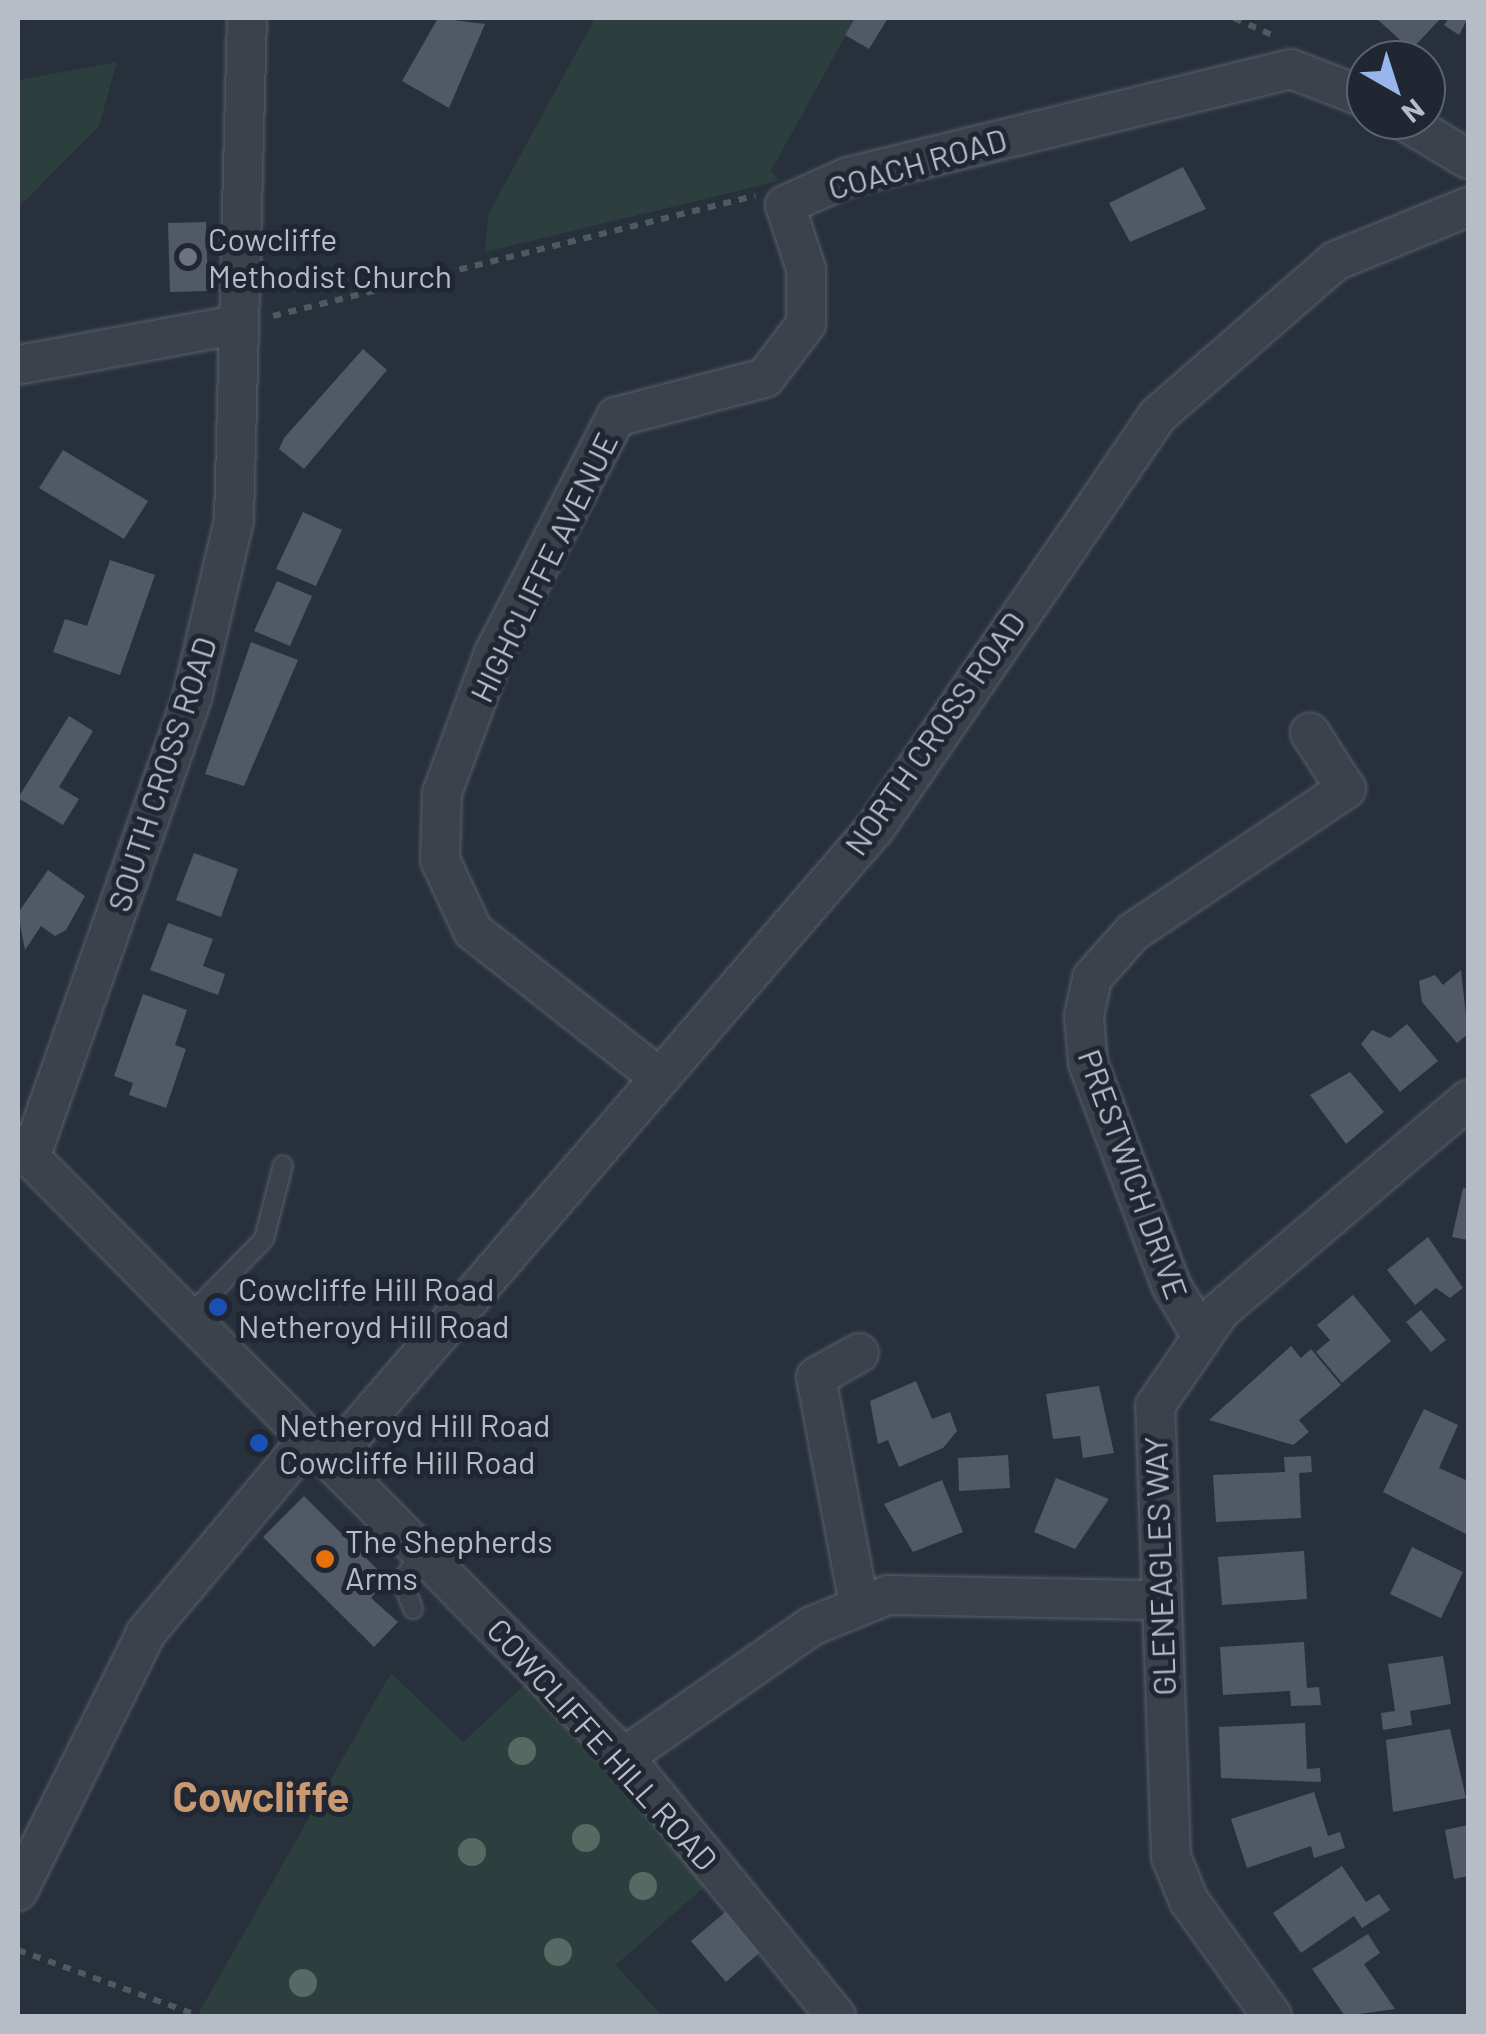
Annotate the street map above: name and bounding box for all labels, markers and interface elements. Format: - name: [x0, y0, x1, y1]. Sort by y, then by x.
- north arrow: [1346, 40, 1446, 140]
- text: N: [1396, 93, 1432, 131]
- street label: COACH ROAD: [823, 119, 1011, 207]
- place label: Cowcliffe Methodist Church: [208, 220, 452, 295]
- marker: Cowcliffe Methodist Church: [177, 246, 199, 268]
- street label: HIGHCLIFFE AVENUE: [461, 426, 625, 708]
- street label: NORTH CROSS ROAD: [836, 604, 1032, 862]
- street label: SOUTH CROSS ROAD: [99, 632, 223, 916]
- street label: PRESTWICH DRIVE: [1071, 1044, 1197, 1304]
- place label: Cowcliffe Hill Road Netheroyd Hill Road: [238, 1270, 510, 1345]
- marker: Cowcliffe Hill Road Netheroyd Hill Road: [207, 1296, 229, 1318]
- place label: Netheroyd Hill Road Cowcliffe Hill Road: [279, 1406, 551, 1481]
- marker: Netheroyd Hill Road Cowcliffe Hill Road: [248, 1432, 270, 1454]
- street label: GLENEAGLES WAY: [1135, 1436, 1183, 1696]
- place label: The Shepherds Arms: [345, 1522, 553, 1597]
- marker: The Shepherds Arms: [314, 1548, 336, 1570]
- street label: COWCLIFFE HILL ROAD: [480, 1610, 726, 1878]
- district label: Cowcliffe: [173, 1770, 349, 1820]

